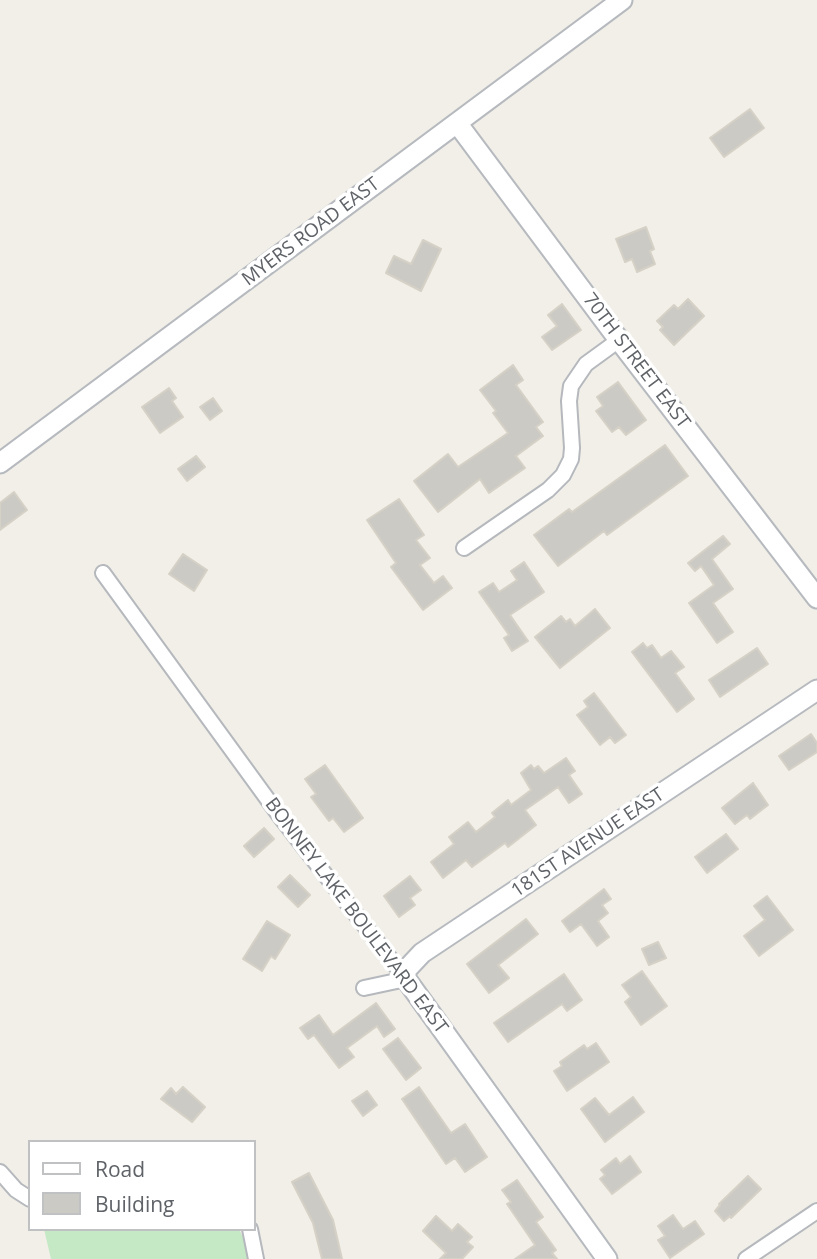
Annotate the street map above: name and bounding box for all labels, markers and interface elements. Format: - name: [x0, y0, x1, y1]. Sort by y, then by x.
- street label: MYERS ROAD EAST: [238, 173, 384, 291]
- street label: 70TH STREET EAST: [578, 289, 694, 433]
- street label: 181ST AVENUE EAST: [507, 783, 669, 903]
- street label: BONNEY LAKE BOULEVARD EAST: [260, 794, 452, 1038]
- legend: [28, 1140, 256, 1231]
- text: Road: [95, 1155, 145, 1183]
- text: Building: [95, 1190, 174, 1218]

